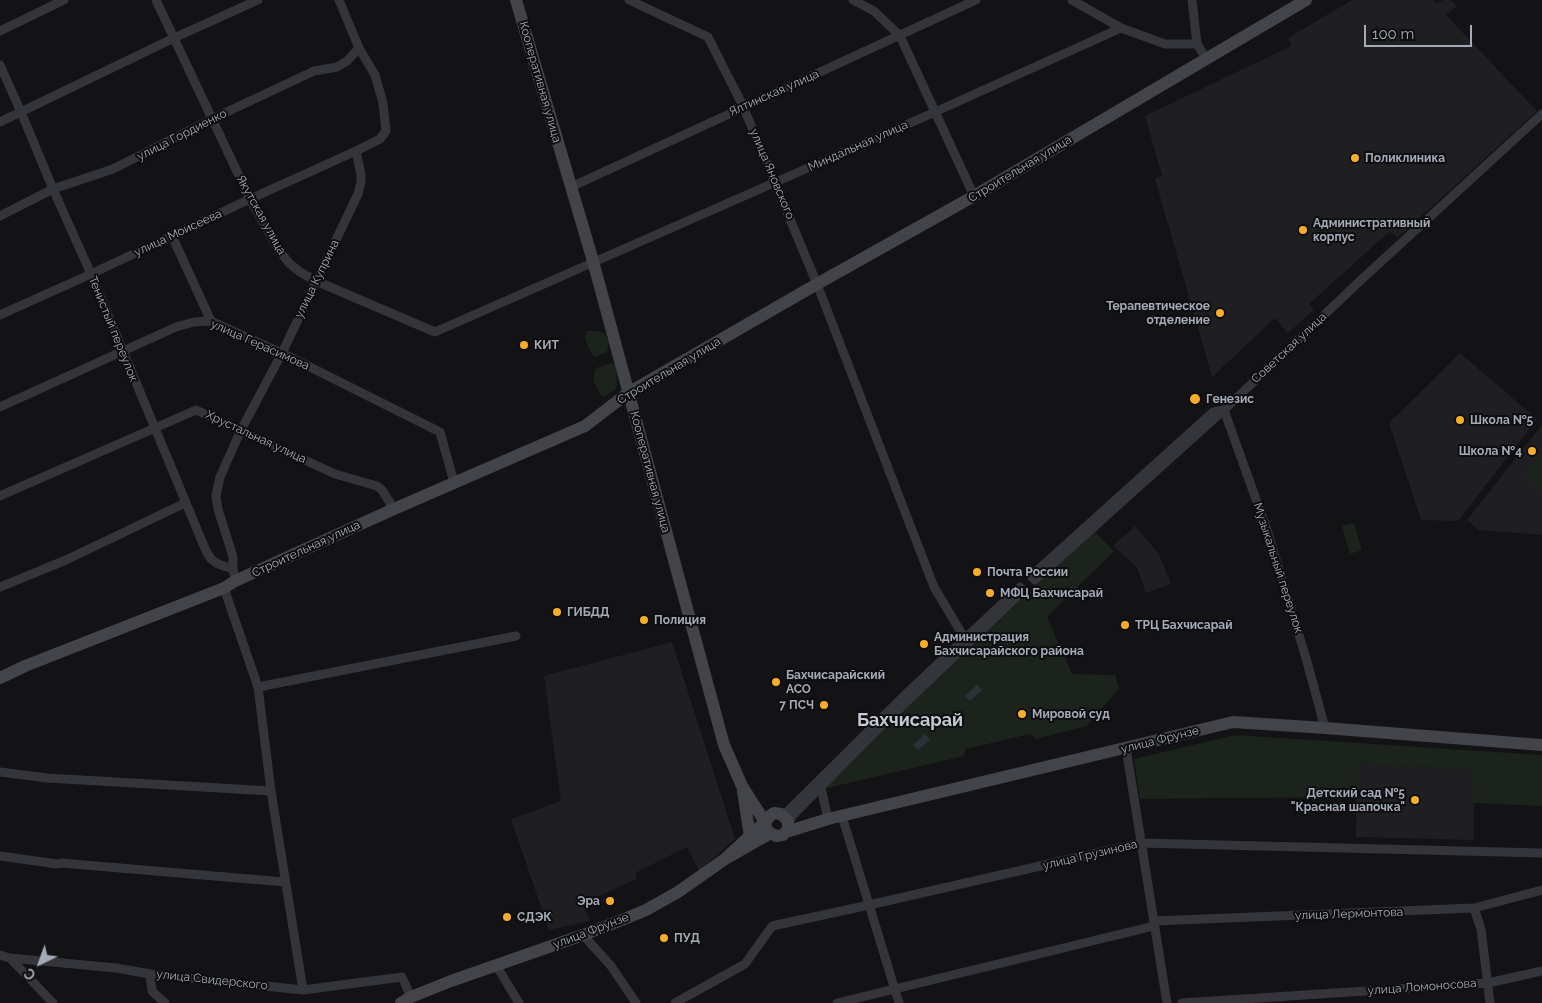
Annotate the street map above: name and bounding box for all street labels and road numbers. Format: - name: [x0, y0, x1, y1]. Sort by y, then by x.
- street label: Кооперативная улица: [516, 20, 564, 144]
- street label: Ялтинская улица: [727, 67, 821, 119]
- street label: улица Гордиенко: [135, 106, 229, 164]
- street label: Миндальная улица: [806, 118, 910, 174]
- street label: улица Яновского: [746, 127, 798, 221]
- street label: Строительная улица: [966, 132, 1074, 206]
- street label: Якутская улица: [233, 173, 289, 257]
- street label: улица Моисеева: [132, 206, 224, 260]
- street label: улица Куприна: [292, 237, 342, 321]
- street label: Тенистый переулок: [85, 274, 141, 384]
- street label: Советская улица: [1249, 310, 1329, 386]
- street label: улица Герасимова: [208, 317, 312, 373]
- street label: Строительная улица: [615, 334, 723, 408]
- street label: Хрустальная улица: [203, 407, 309, 467]
- street label: Кооперативная улица: [627, 410, 673, 534]
- street label: Музыкальный переулок: [1250, 501, 1306, 635]
- street label: Строительная улица: [250, 518, 362, 580]
- street label: улица Фрунзе: [1119, 723, 1201, 757]
- street label: улица Грузинова: [1041, 837, 1139, 873]
- street label: улица Лермонтова: [1295, 905, 1403, 923]
- street label: улица Фрунзе: [551, 910, 631, 952]
- street label: улица Свидерского: [156, 967, 268, 993]
- street label: улица Ломоносова: [1367, 976, 1477, 998]

